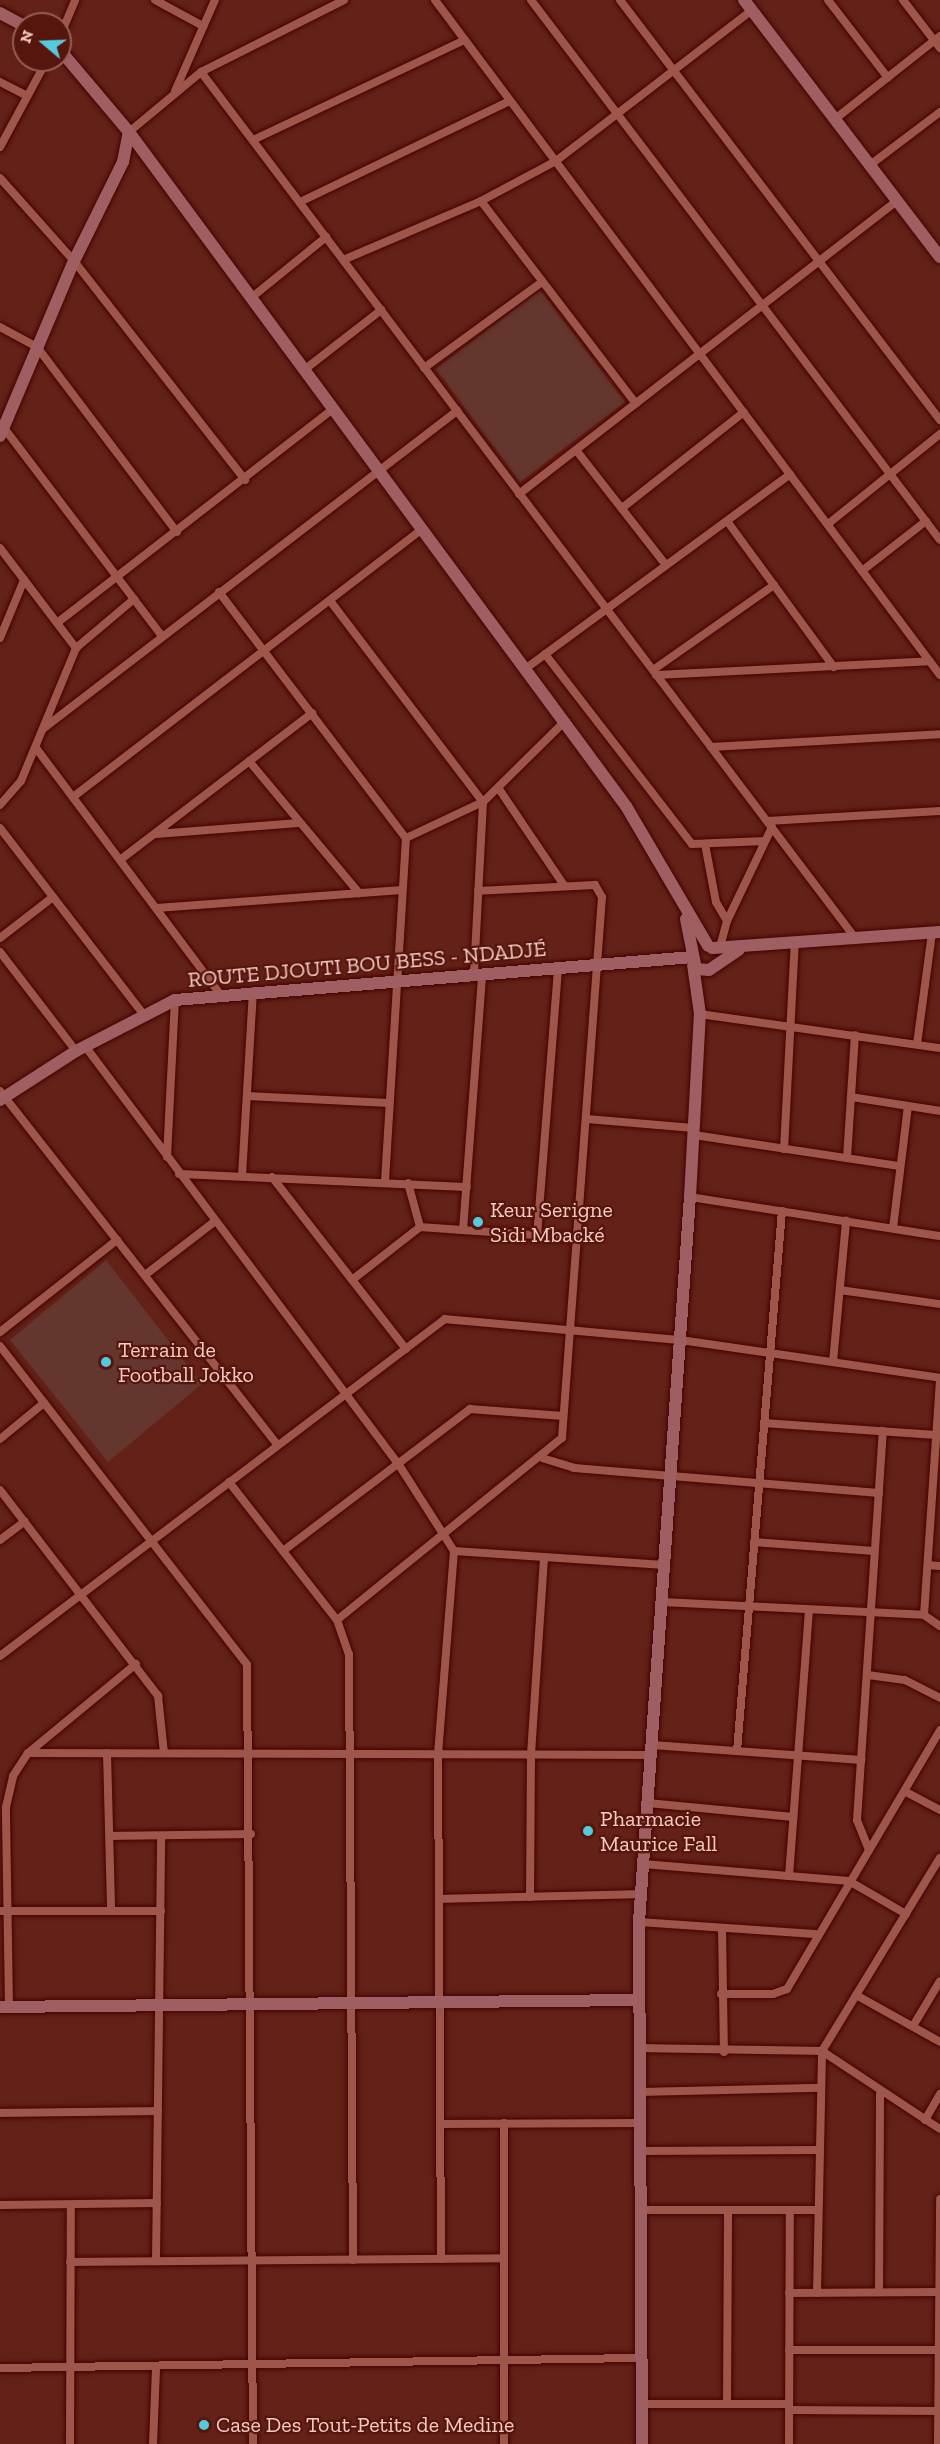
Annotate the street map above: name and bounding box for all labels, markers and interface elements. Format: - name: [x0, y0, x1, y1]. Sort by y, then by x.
- north arrow: [12, 12, 72, 72]
- text: N: [15, 28, 37, 45]
- street label: ROUTE DJOUTI BOU BESS - NDADJÉ: [187, 935, 547, 993]
- place label: Keur Serigne Sidi Mbacké: [490, 1196, 613, 1248]
- marker: Keur Serigne Sidi Mbacké: [471, 1215, 485, 1229]
- place label: Terrain de Football Jokko: [118, 1336, 254, 1388]
- marker: Terrain de Football Jokko: [99, 1355, 113, 1369]
- place label: Pharmacie Maurice Fall: [600, 1805, 717, 1856]
- marker: Pharmacie Maurice Fall: [581, 1824, 595, 1838]
- place label: Case Des Tout-Petits de Medine: [216, 2412, 515, 2438]
- marker: Case Des Tout-Petits de Medine: [197, 2418, 211, 2432]

